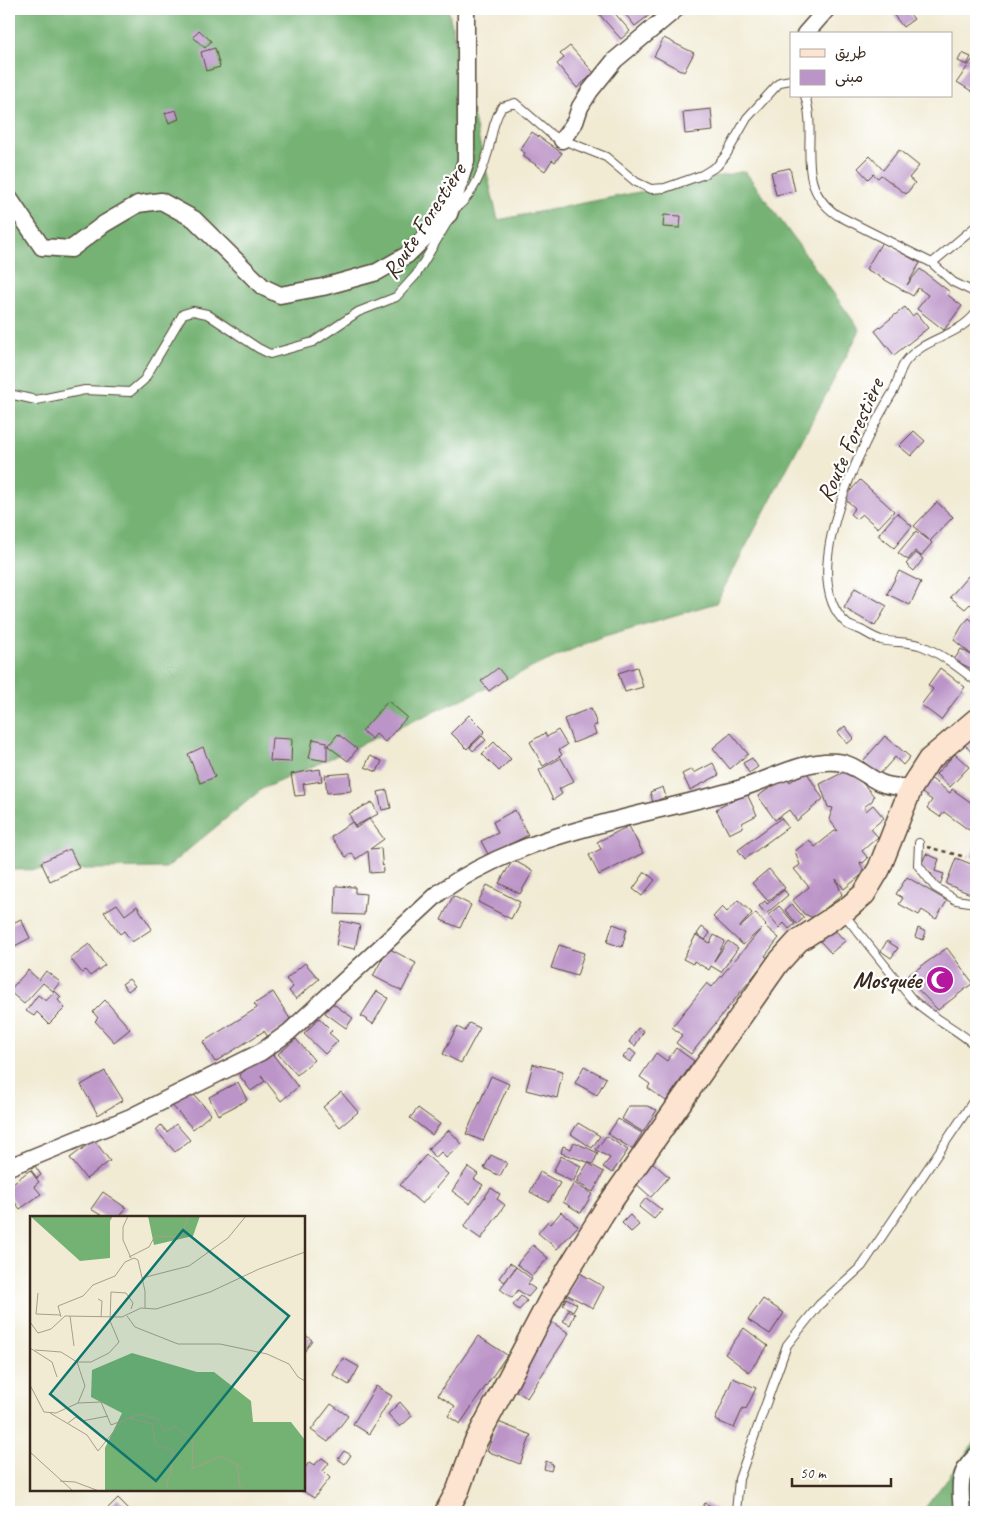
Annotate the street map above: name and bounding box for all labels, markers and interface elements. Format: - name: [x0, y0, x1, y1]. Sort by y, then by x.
- legend: [790, 32, 952, 98]
- text: طريق: [835, 44, 867, 63]
- text: مبنى: [835, 68, 863, 87]
- street label: Route Forestière: [375, 156, 474, 285]
- street label: Route Forestière: [809, 372, 891, 506]
- place label: Mosquée: [853, 965, 923, 995]
- mosque icon: Mosquée: [925, 965, 955, 995]
- inset map: [30, 1216, 305, 1491]
- scale bar: [792, 1456, 891, 1488]
- text: 50 m: [800, 1464, 827, 1483]

